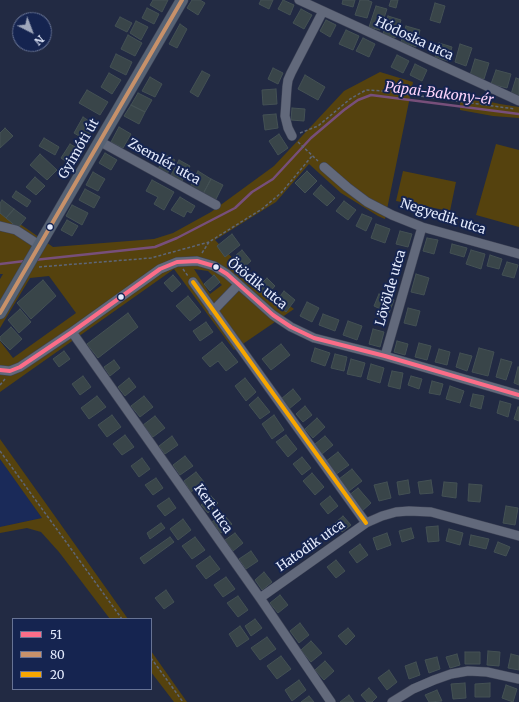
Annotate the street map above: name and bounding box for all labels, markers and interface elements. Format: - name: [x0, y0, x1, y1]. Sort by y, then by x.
- north arrow: [12, 12, 52, 52]
- street label: Hódoska utca: [372, 14, 456, 64]
- text: N: [31, 32, 47, 48]
- water label: Pápai-Bakony-ér: [384, 79, 494, 109]
- street label: Gyimóti út: [55, 116, 103, 182]
- street label: Zsemlér utca: [125, 136, 203, 188]
- street label: Negyedik utca: [398, 196, 488, 238]
- unlabelled marker: [45, 222, 55, 232]
- street label: Lövölde utca: [373, 248, 409, 328]
- street label: Ötödik utca: [224, 255, 290, 313]
- unlabelled marker: [211, 262, 221, 272]
- unlabelled marker: [116, 292, 126, 302]
- street label: Kert utca: [190, 482, 236, 536]
- street label: Hatodik utca: [274, 517, 348, 575]
- legend: [12, 618, 152, 690]
- text: 51: [50, 627, 62, 642]
- text: 80: [50, 647, 65, 662]
- text: 20: [50, 667, 65, 682]

